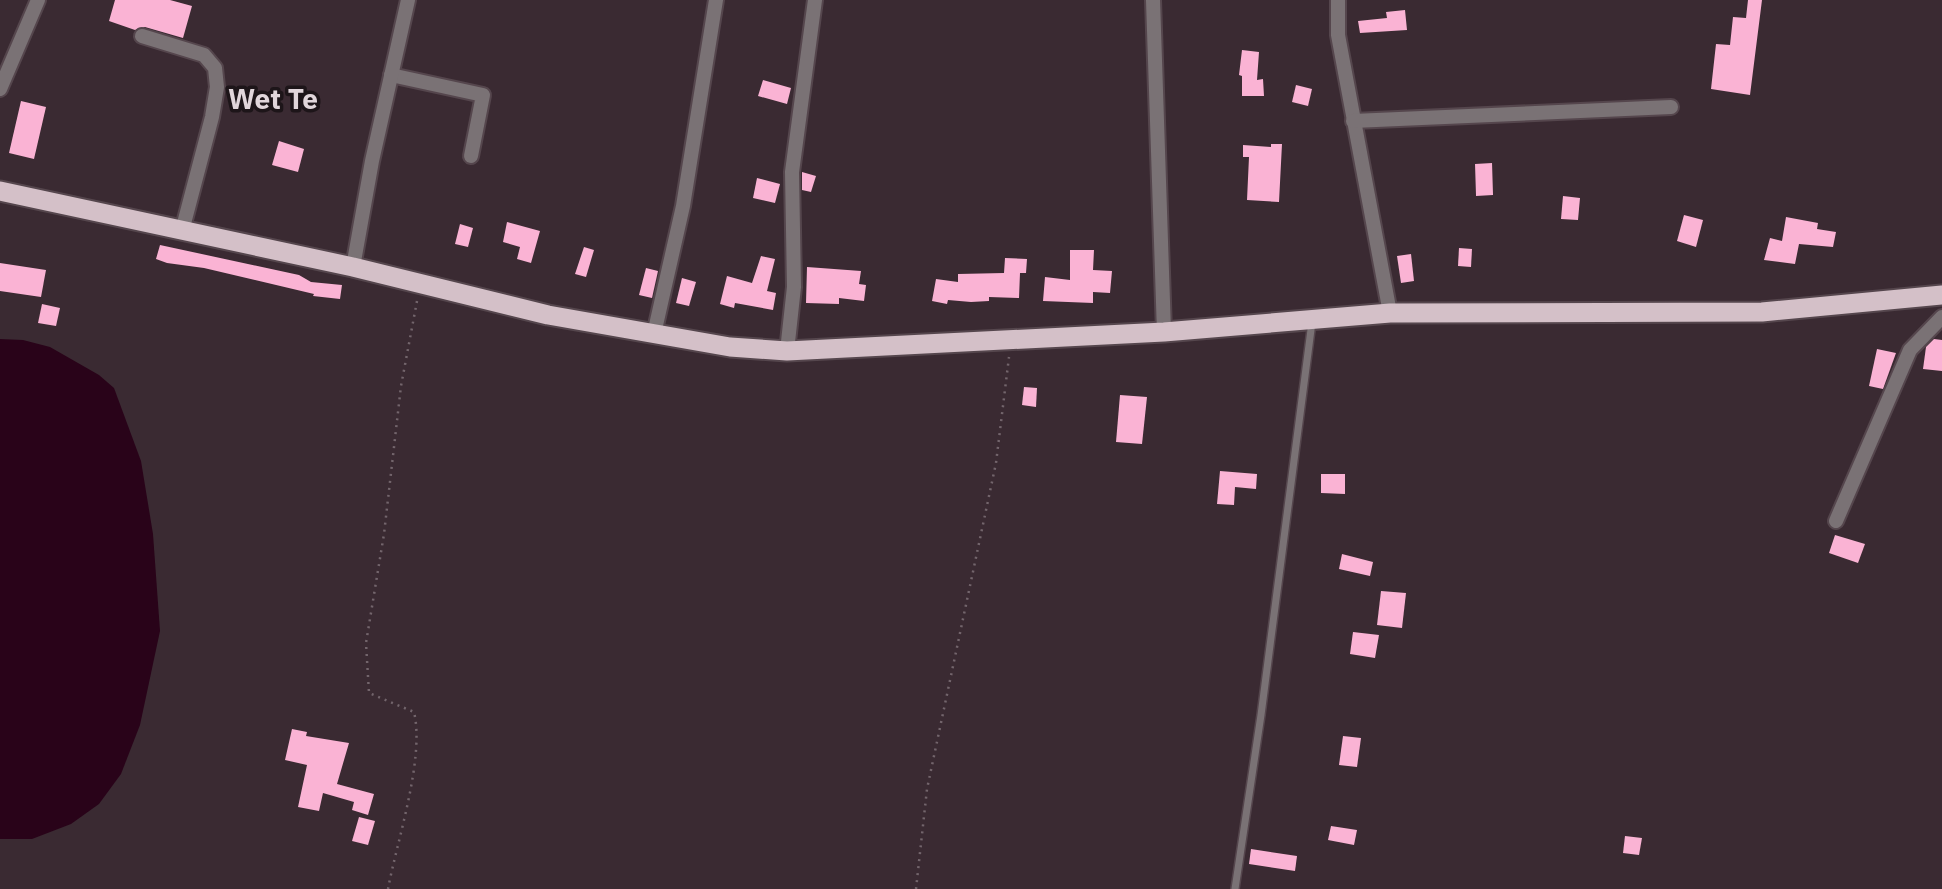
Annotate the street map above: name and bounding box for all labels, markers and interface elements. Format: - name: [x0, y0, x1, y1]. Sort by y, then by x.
- district label: Wet Te: [228, 80, 318, 117]

